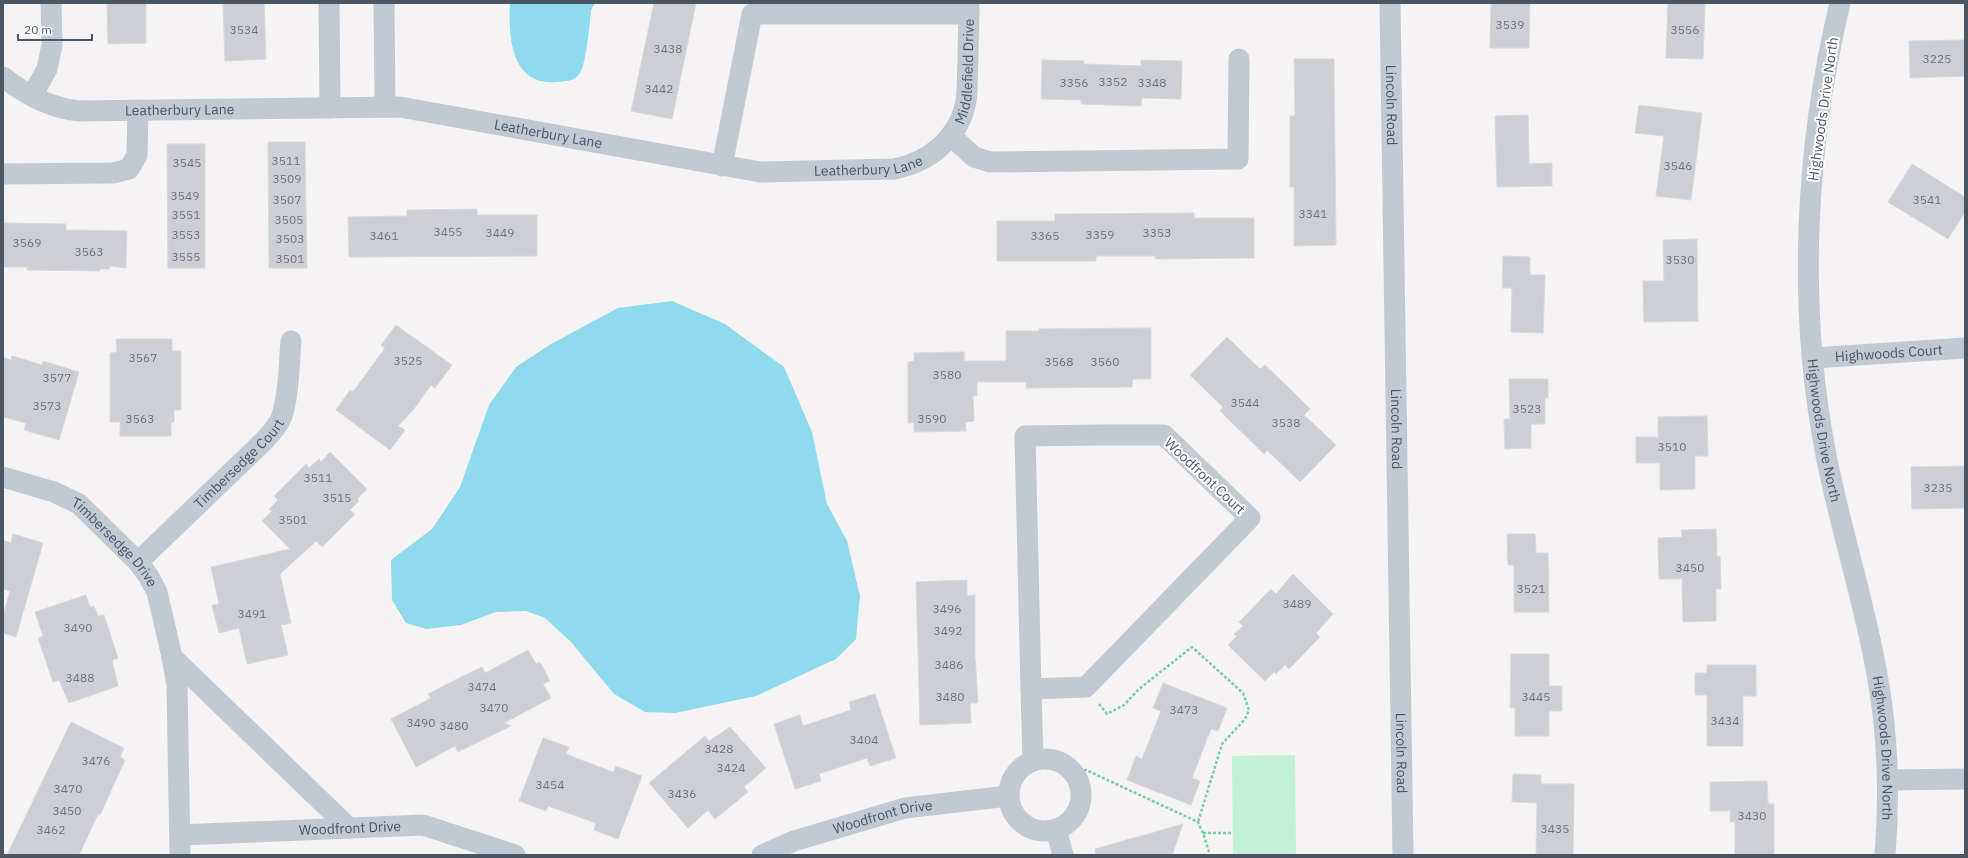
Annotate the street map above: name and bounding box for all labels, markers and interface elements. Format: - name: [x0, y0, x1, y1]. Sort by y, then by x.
- scale bar: [18, 16, 92, 42]
- house number: 3539: [1496, 17, 1524, 32]
- street label: Middlefield Drive: [950, 18, 978, 127]
- text: 20 m: [24, 22, 52, 37]
- house number: 3534: [230, 22, 258, 37]
- house number: 3556: [1671, 22, 1699, 37]
- street label: Highwoods Drive North: [1804, 36, 1842, 182]
- house number: 3438: [654, 41, 682, 56]
- house number: 3225: [1923, 51, 1951, 66]
- street label: Lincoln Road: [1382, 65, 1401, 145]
- house number: 3352: [1099, 74, 1127, 89]
- house number: 3356: [1060, 75, 1088, 90]
- house number: 3348: [1138, 75, 1166, 90]
- house number: 3442: [645, 81, 673, 96]
- street label: Leatherbury Lane: [125, 100, 235, 119]
- street label: Leatherbury Lane: [493, 115, 604, 152]
- street label: Leatherbury Lane: [814, 151, 926, 180]
- house number: 3511: [272, 153, 300, 168]
- house number: 3545: [173, 155, 201, 170]
- house number: 3546: [1664, 158, 1692, 173]
- house number: 3509: [273, 171, 301, 186]
- house number: 3549: [171, 188, 199, 203]
- house number: 3507: [273, 192, 301, 207]
- house number: 3541: [1913, 192, 1941, 207]
- house number: 3341: [1299, 206, 1327, 221]
- house number: 3551: [172, 207, 200, 222]
- house number: 3505: [275, 212, 303, 227]
- house number: 3455: [434, 224, 462, 239]
- house number: 3449: [486, 225, 514, 240]
- house number: 3353: [1143, 225, 1171, 240]
- house number: 3553: [172, 227, 200, 242]
- house number: 3359: [1086, 227, 1114, 242]
- house number: 3461: [370, 228, 398, 243]
- house number: 3365: [1031, 228, 1059, 243]
- house number: 3503: [276, 231, 304, 246]
- house number: 3569: [13, 235, 41, 250]
- house number: 3563: [75, 244, 103, 259]
- house number: 3555: [172, 249, 200, 264]
- house number: 3501: [276, 251, 304, 266]
- house number: 3530: [1666, 252, 1694, 267]
- street label: Highwoods Court: [1834, 340, 1943, 366]
- house number: 3567: [129, 350, 157, 365]
- house number: 3525: [394, 353, 422, 368]
- house number: 3568: [1045, 354, 1073, 369]
- house number: 3560: [1091, 354, 1119, 369]
- street label: Highwoods Drive North: [1803, 358, 1845, 504]
- house number: 3580: [933, 367, 961, 382]
- house number: 3577: [43, 370, 71, 385]
- street label: Lincoln Road: [1387, 389, 1406, 469]
- house number: 3544: [1231, 395, 1259, 410]
- house number: 3573: [33, 398, 61, 413]
- house number: 3523: [1513, 401, 1541, 416]
- house number: 3563: [126, 411, 154, 426]
- house number: 3590: [918, 411, 946, 426]
- house number: 3538: [1272, 415, 1300, 430]
- street label: Timbersedge Court: [190, 416, 288, 512]
- street label: Woodfront Court: [1161, 434, 1249, 518]
- house number: 3510: [1658, 439, 1686, 454]
- house number: 3511: [304, 470, 332, 485]
- house number: 3235: [1924, 480, 1952, 495]
- house number: 3515: [323, 490, 351, 505]
- street label: Timbersedge Drive: [69, 493, 162, 590]
- house number: 3501: [279, 512, 307, 527]
- house number: 3450: [1676, 560, 1704, 575]
- house number: 3521: [1517, 581, 1545, 596]
- house number: 3489: [1283, 596, 1311, 611]
- house number: 3496: [933, 601, 961, 616]
- house number: 3491: [238, 606, 266, 621]
- house number: 3490: [64, 620, 92, 635]
- house number: 3492: [934, 623, 962, 638]
- house number: 3486: [935, 657, 963, 672]
- house number: 3488: [66, 670, 94, 685]
- street label: Highwoods Drive North: [1868, 674, 1897, 821]
- house number: 3474: [468, 679, 496, 694]
- house number: 3480: [936, 689, 964, 704]
- house number: 3445: [1522, 689, 1550, 704]
- house number: 3470: [480, 700, 508, 715]
- house number: 3473: [1170, 702, 1198, 717]
- street label: Lincoln Road: [1392, 712, 1411, 793]
- house number: 3434: [1711, 713, 1739, 728]
- house number: 3490: [407, 715, 435, 730]
- house number: 3480: [440, 718, 468, 733]
- house number: 3404: [850, 732, 878, 747]
- house number: 3428: [705, 741, 733, 756]
- house number: 3476: [82, 753, 110, 768]
- house number: 3424: [717, 760, 745, 775]
- house number: 3454: [536, 777, 564, 792]
- house number: 3470: [54, 781, 82, 796]
- house number: 3436: [668, 786, 696, 801]
- street label: Woodfront Drive: [831, 796, 934, 838]
- house number: 3450: [53, 803, 81, 818]
- house number: 3430: [1738, 808, 1766, 823]
- street label: Woodfront Drive: [298, 817, 402, 839]
- house number: 3435: [1541, 821, 1569, 836]
- house number: 3462: [37, 822, 65, 837]

